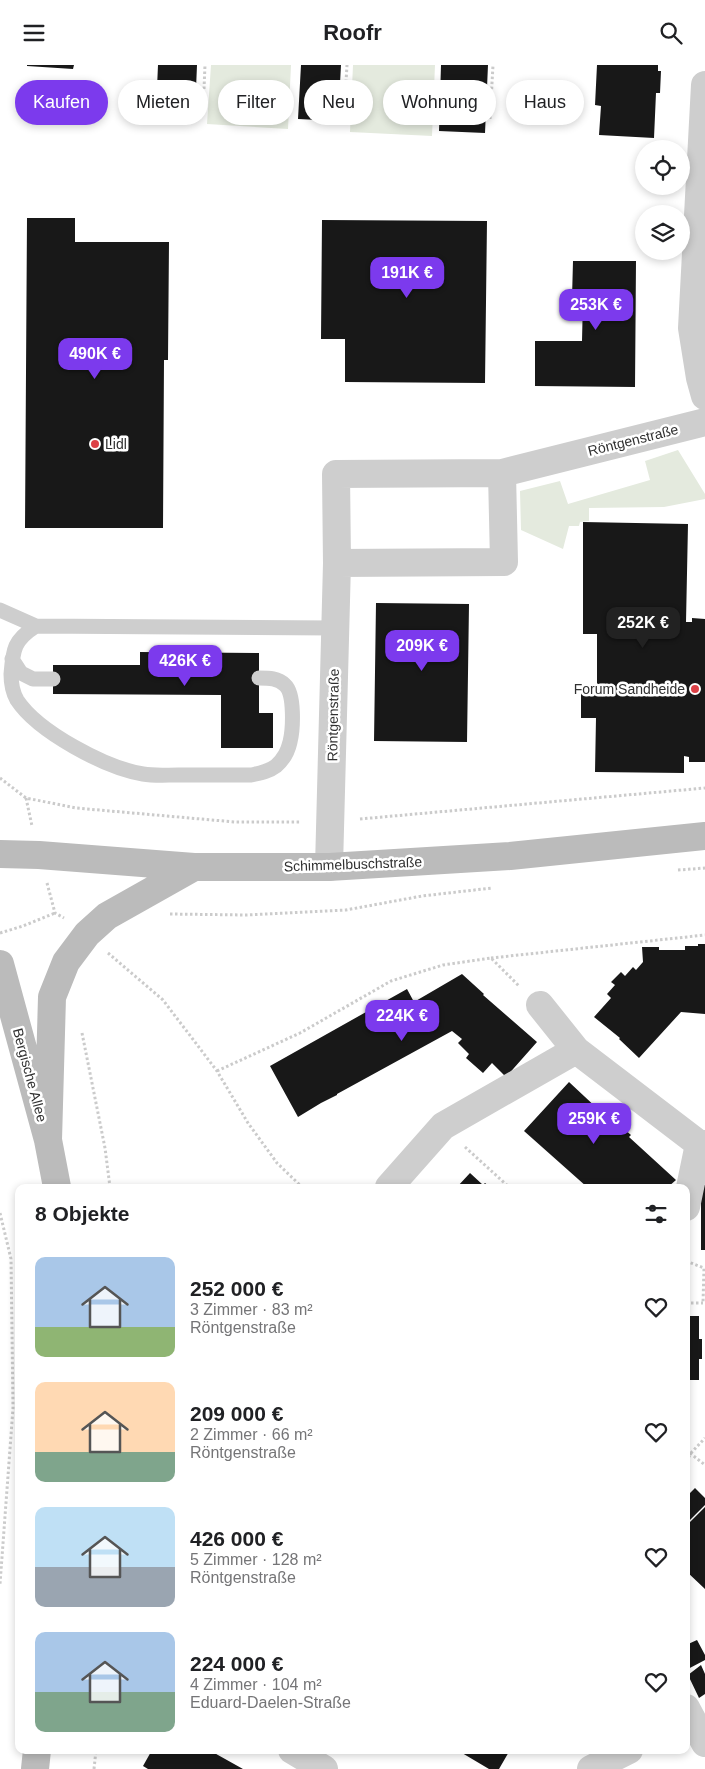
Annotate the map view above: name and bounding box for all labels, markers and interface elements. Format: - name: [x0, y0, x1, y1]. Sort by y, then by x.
- icon: menu: [20, 19, 48, 47]
- icon: search: [657, 19, 685, 47]
- text: Roofr: [323, 20, 382, 45]
- chip: Kaufen: [15, 80, 108, 125]
- chip: Mieten: [118, 80, 208, 125]
- chip: Filter: [218, 80, 294, 125]
- chip: Neu: [304, 80, 373, 125]
- chip: Wohnung: [383, 80, 496, 125]
- chip: Haus: [506, 80, 584, 125]
- map controls: [635, 140, 690, 260]
- button: locate: [635, 140, 690, 195]
- button: layers: [635, 205, 690, 260]
- pin: 191K €: [366, 257, 448, 299]
- text: 191K €: [381, 264, 433, 281]
- pin: 253K €: [555, 289, 637, 331]
- text: 253K €: [570, 296, 622, 313]
- pin: 490K €: [54, 337, 136, 380]
- text: 490K €: [69, 345, 121, 362]
- street label: Röntgenstraße: [586, 421, 680, 459]
- place label: Lidl: [105, 436, 127, 452]
- marker: Lidl: [89, 438, 101, 450]
- pin: 252K €: [602, 607, 684, 649]
- text: 252K €: [617, 614, 669, 631]
- pin: 209K €: [381, 629, 463, 672]
- text: 209K €: [396, 637, 448, 654]
- pin: 426K €: [144, 645, 226, 687]
- text: 426K €: [159, 652, 211, 669]
- street label: Röntgenstraße: [324, 668, 342, 761]
- place label: Forum Sandheide: [574, 681, 685, 697]
- marker: Forum Sandheide: [689, 683, 701, 695]
- street label: Schimmelbuschstraße: [284, 854, 423, 874]
- pin: 224K €: [361, 999, 443, 1042]
- text: 224K €: [376, 1007, 428, 1024]
- street label: Bergische Allee: [10, 1026, 50, 1124]
- pin: 259K €: [553, 1103, 635, 1145]
- text: 259K €: [568, 1110, 620, 1127]
- icon: filters: [642, 1200, 670, 1228]
- text: 8 Objekte: [35, 1202, 130, 1225]
- icon: home: [75, 1277, 135, 1337]
- text: 252 000 €: [190, 1277, 283, 1300]
- icon: heart: [642, 1293, 670, 1321]
- text: 3 Zimmer · 83 m²: [190, 1301, 313, 1318]
- text: Röntgenstraße: [190, 1319, 296, 1336]
- icon: home: [75, 1402, 135, 1462]
- text: 209 000 €: [190, 1402, 283, 1425]
- icon: heart: [642, 1418, 670, 1446]
- text: 2 Zimmer · 66 m²: [190, 1426, 313, 1443]
- text: Röntgenstraße: [190, 1444, 296, 1461]
- icon: home: [75, 1527, 135, 1587]
- text: 426 000 €: [190, 1527, 283, 1550]
- icon: heart: [642, 1543, 670, 1571]
- text: 5 Zimmer · 128 m²: [190, 1551, 322, 1568]
- text: Röntgenstraße: [190, 1569, 296, 1586]
- icon: home: [75, 1652, 135, 1712]
- text: 224 000 €: [190, 1652, 283, 1675]
- icon: heart: [642, 1668, 670, 1696]
- text: 4 Zimmer · 104 m²: [190, 1676, 322, 1693]
- text: Eduard-Daelen-Straße: [190, 1694, 351, 1711]

